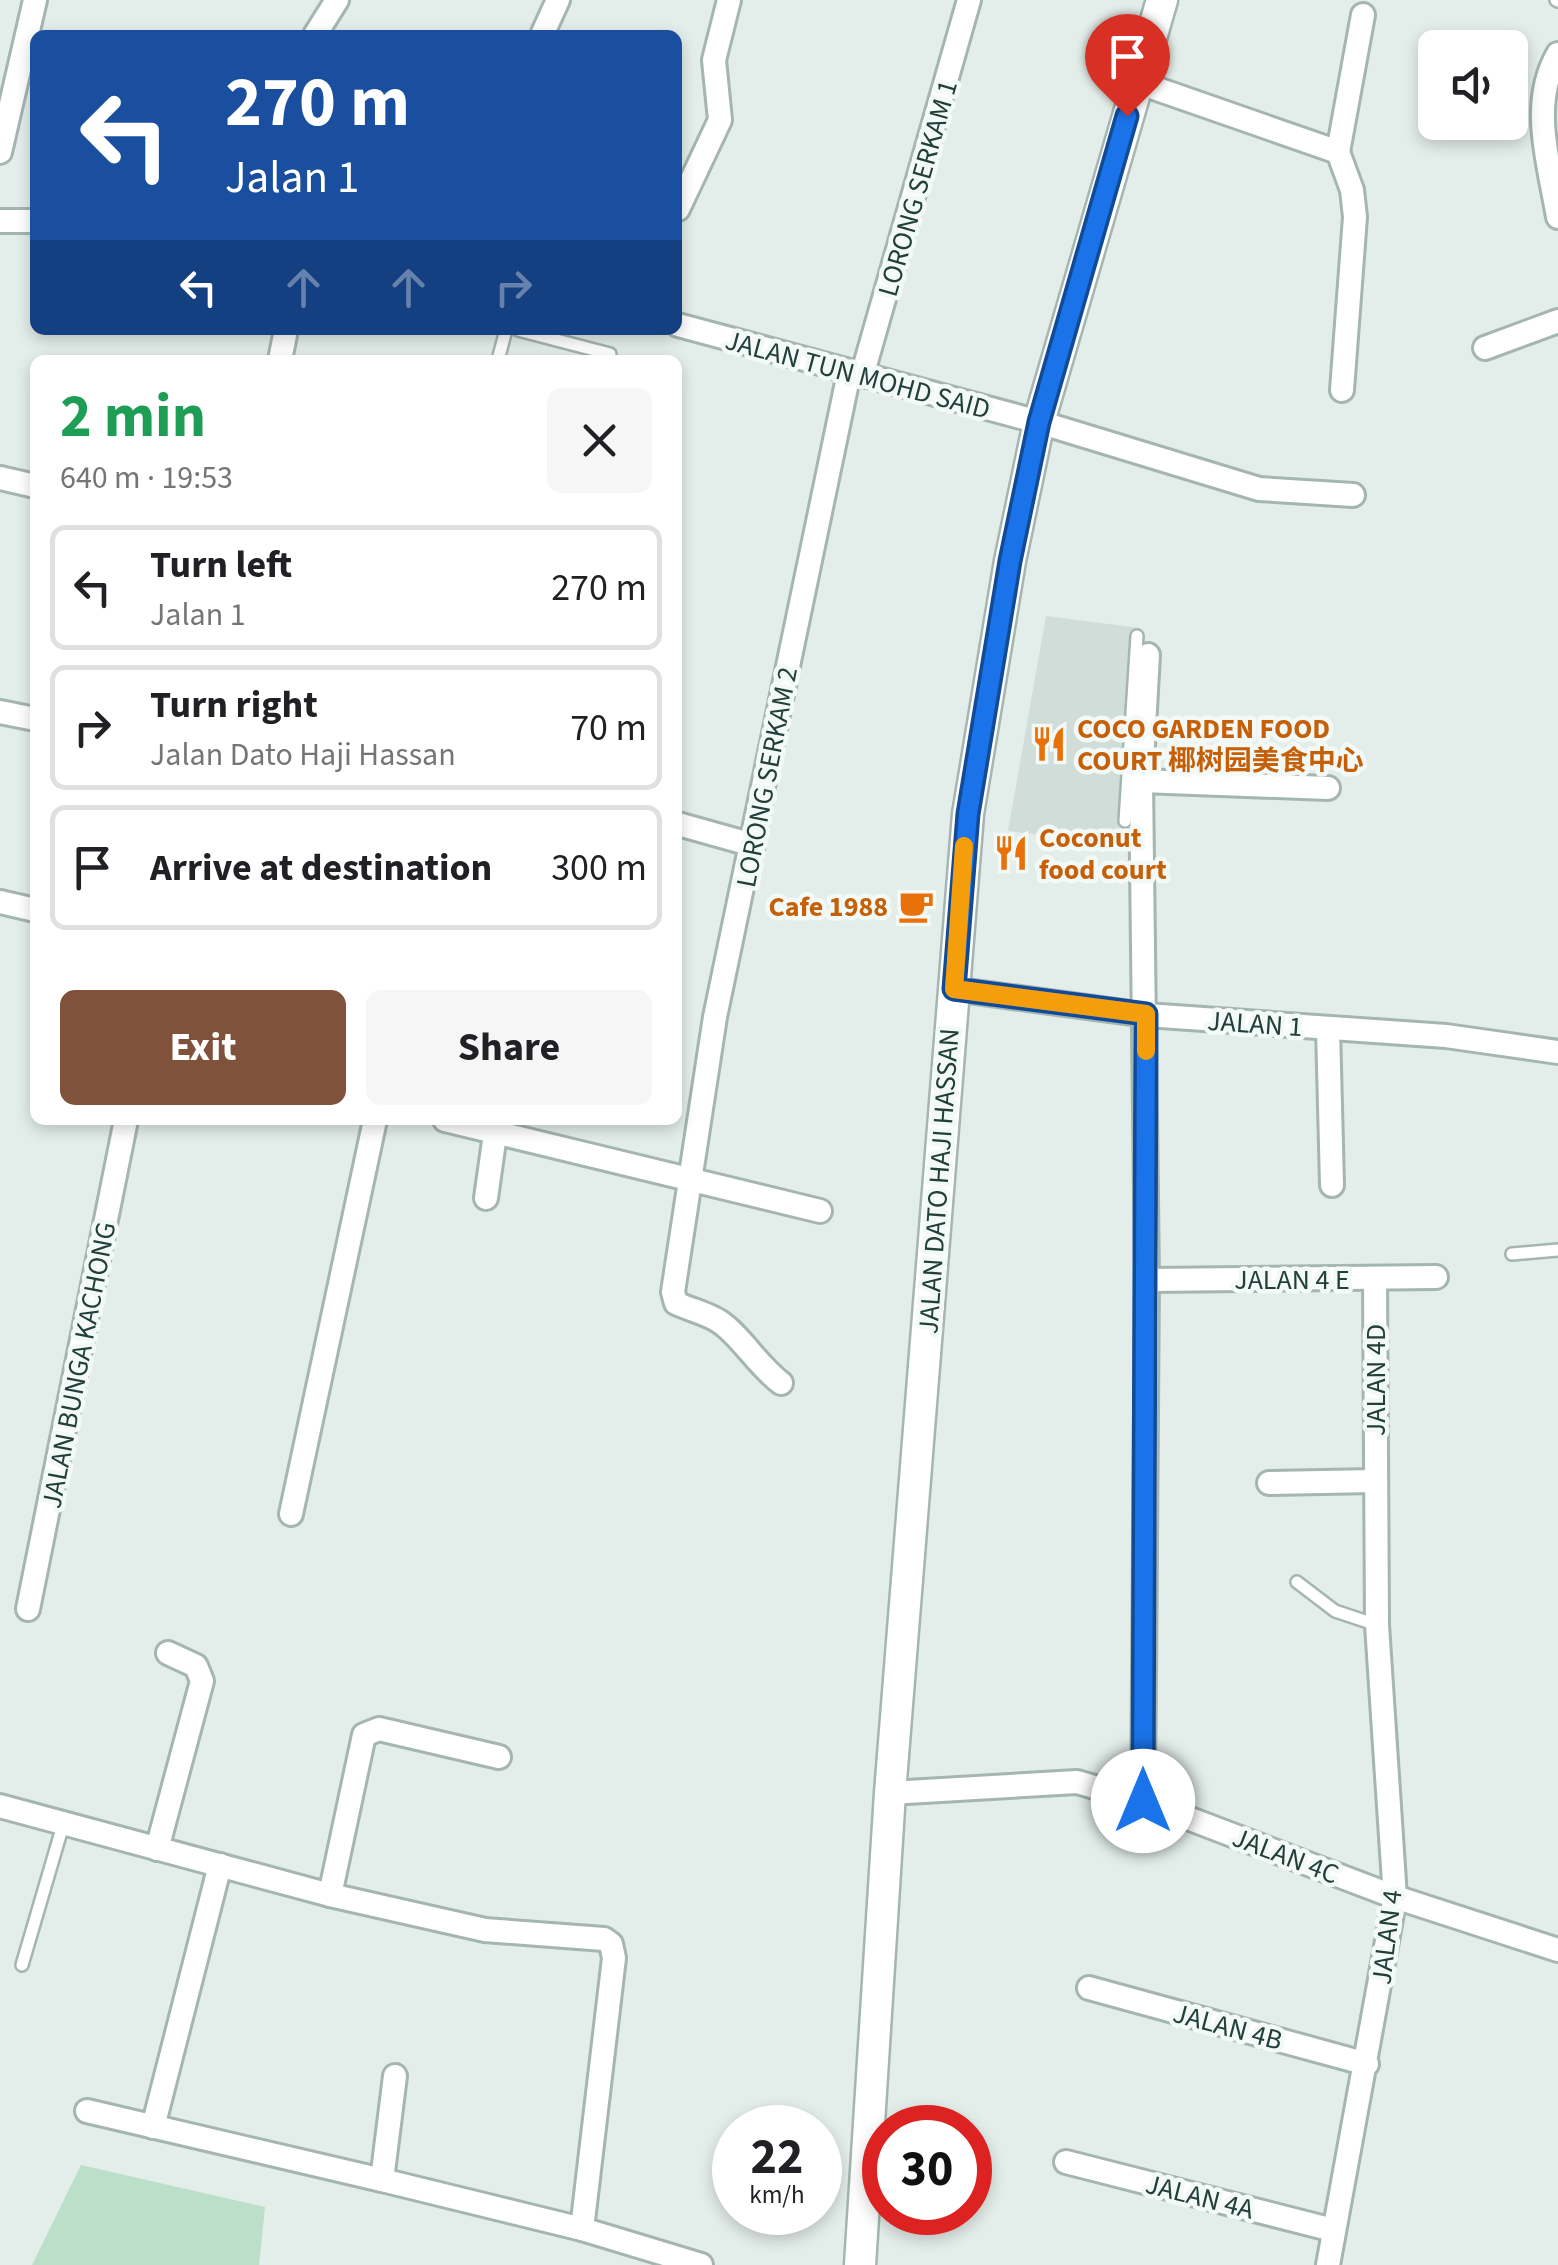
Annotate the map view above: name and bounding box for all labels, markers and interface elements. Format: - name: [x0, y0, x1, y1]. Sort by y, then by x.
- pin: [1085, 14, 1170, 117]
- icon: arrive: [1100, 29, 1155, 84]
- map controls: [1418, 30, 1528, 140]
- button: sound: [1418, 30, 1528, 140]
- text: 270 m: [225, 53, 410, 153]
- icon: left: [60, 70, 190, 200]
- street label: LORONG SERKAM 1: [868, 75, 968, 301]
- text: Jalan 1: [225, 146, 359, 210]
- icon: left: [171, 260, 226, 315]
- icon: ahead: [276, 260, 331, 315]
- icon: ahead: [381, 260, 436, 315]
- icon: right: [486, 260, 541, 315]
- street label: JALAN TUN MOHD SAID: [721, 320, 995, 430]
- text: 2 min: [60, 375, 206, 460]
- button: close: [547, 388, 652, 493]
- text: 640 m · 19:53: [60, 455, 233, 501]
- text: Turn left: [150, 538, 292, 592]
- icon: left: [65, 560, 120, 615]
- text: 270 m: [551, 561, 647, 615]
- text: Jalan 1: [150, 592, 246, 638]
- street label: LORONG SERKAM 2: [726, 664, 808, 891]
- text: Turn right: [150, 678, 318, 732]
- icon: right: [65, 700, 120, 755]
- text: 70 m: [570, 701, 647, 755]
- place label: COCO GARDEN FOOD COURT 椰树园美食中心: [1077, 709, 1364, 781]
- restaurant icon: COCO GARDEN FOOD COURT 椰树园美食中心: [1030, 725, 1068, 763]
- text: Jalan Dato Haji Hassan: [150, 732, 456, 778]
- place label: Coconut food court: [1039, 818, 1167, 890]
- restaurant icon: Coconut food court: [992, 834, 1030, 872]
- icon: arrive: [65, 840, 120, 895]
- text: Arrive at destination: [150, 841, 492, 895]
- text: 300 m: [551, 841, 647, 895]
- place label: Cafe 1988: [768, 887, 888, 927]
- cafe icon: Cafe 1988: [897, 887, 935, 925]
- button: Exit: [60, 990, 346, 1105]
- button: Share: [366, 990, 652, 1105]
- street label: JALAN 1: [1206, 1001, 1304, 1047]
- street label: JALAN DATO HAJI HASSAN: [908, 1027, 970, 1335]
- street label: JALAN BUNGA KACHONG: [32, 1219, 126, 1512]
- street label: JALAN 4 E: [1234, 1260, 1350, 1300]
- street label: JALAN 4D: [1356, 1324, 1396, 1436]
- position arrow: [1091, 1749, 1195, 1853]
- street label: JALAN 4C: [1227, 1817, 1345, 1895]
- street label: JALAN 4: [1361, 1887, 1413, 1987]
- street label: JALAN 4B: [1169, 1993, 1287, 2061]
- speed limit sign: 30: [862, 2105, 992, 2235]
- text: 22: [751, 2122, 803, 2193]
- street label: JALAN 4A: [1141, 2164, 1259, 2230]
- text: km/h: [749, 2177, 805, 2213]

